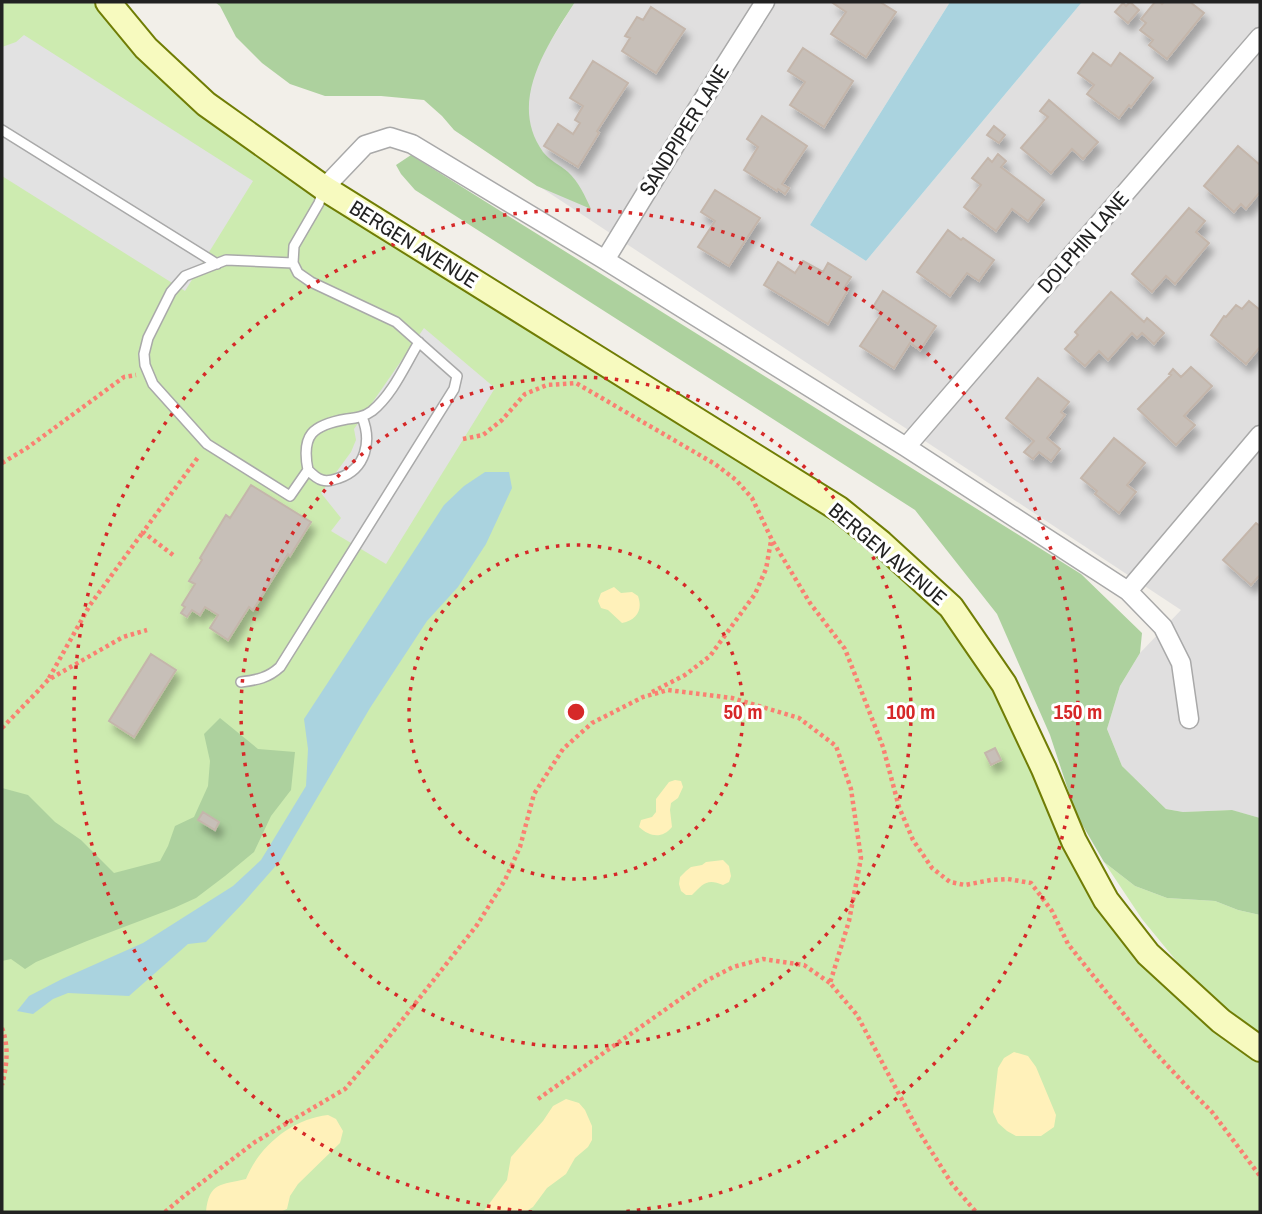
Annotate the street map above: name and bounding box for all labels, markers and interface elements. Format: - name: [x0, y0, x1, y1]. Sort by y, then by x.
- street label: SANDPIPER LANE: [632, 59, 736, 201]
- street label: DOLPHIN LANE: [1031, 185, 1135, 299]
- street label: BERGEN AVENUE: [344, 193, 484, 295]
- street label: BERGEN AVENUE: [823, 496, 953, 612]
- text: 50 m: [723, 697, 763, 726]
- text: 100 m: [887, 697, 935, 726]
- text: 150 m: [1054, 697, 1102, 726]
- centre of rings: [564, 700, 588, 724]

